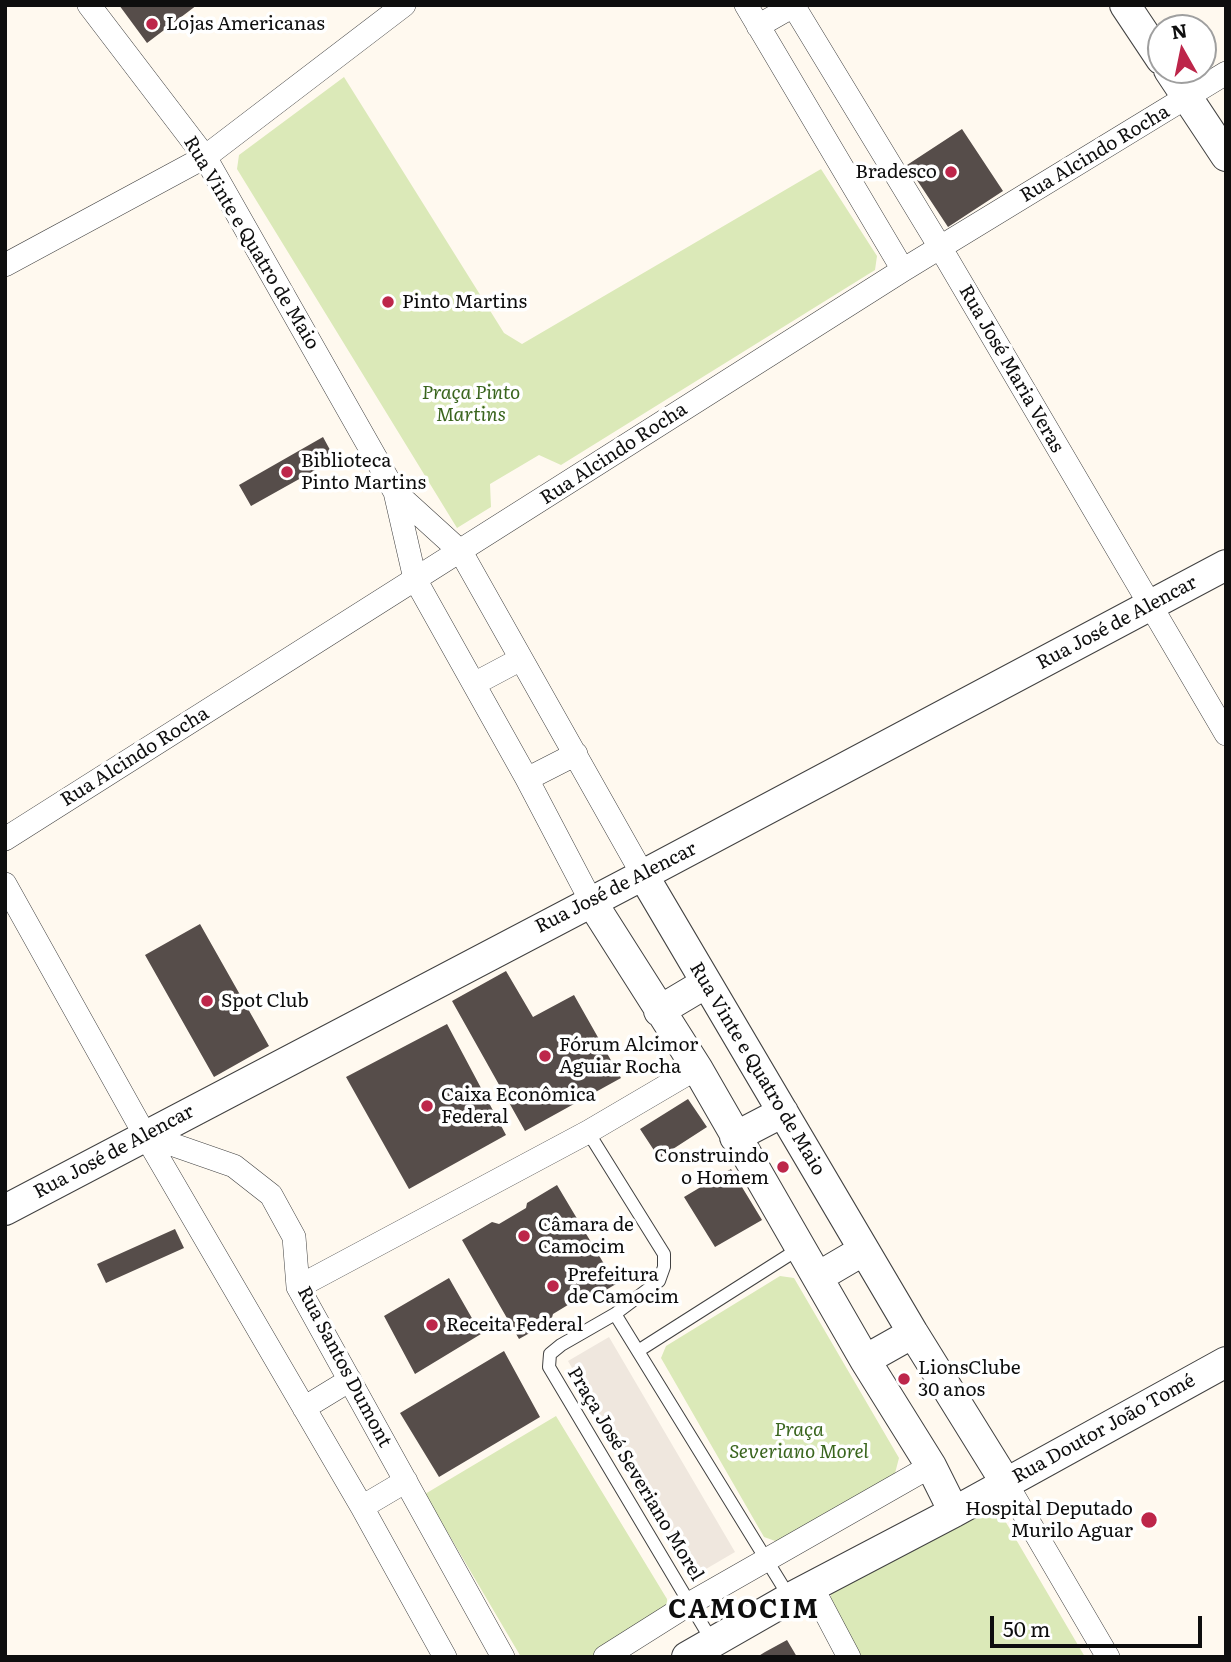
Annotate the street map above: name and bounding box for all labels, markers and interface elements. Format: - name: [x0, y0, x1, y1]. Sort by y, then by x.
- place label: Lojas Americanas: [166, 13, 325, 35]
- north arrow: [1147, 14, 1217, 84]
- text: N: [1169, 15, 1189, 45]
- marker: Lojas Americanas: [144, 16, 160, 32]
- street label: Rua Alcindo Rocha: [1016, 100, 1174, 208]
- street label: Rua Vinte e Quatro de Maio: [178, 132, 324, 354]
- place label: Bradesco: [855, 161, 937, 183]
- marker: Bradesco: [943, 164, 959, 180]
- street label: Rua José Maria Veras: [954, 281, 1068, 457]
- place label: Pinto Martins: [402, 291, 527, 313]
- marker: Pinto Martins: [380, 294, 396, 310]
- park label: Praça Pinto Martins: [422, 382, 520, 426]
- street label: Rua Alcindo Rocha: [536, 398, 692, 510]
- place label: Biblioteca Pinto Martins: [301, 450, 426, 494]
- marker: Biblioteca Pinto Martins: [279, 464, 295, 480]
- street label: Rua José de Alencar: [1033, 571, 1201, 675]
- street label: Rua Alcindo Rocha: [57, 702, 213, 812]
- street label: Rua José de Alencar: [532, 837, 700, 939]
- street label: Rua Vinte e Quatro de Maio: [684, 958, 830, 1180]
- place label: Spot Club: [221, 990, 309, 1012]
- marker: Spot Club: [199, 993, 215, 1009]
- place label: Fórum Alcimor Aguiar Rocha: [559, 1034, 698, 1078]
- marker: Fórum Alcimor Aguiar Rocha: [537, 1048, 553, 1064]
- place label: Caixa Econômica Federal: [441, 1084, 596, 1128]
- marker: Caixa Econômica Federal: [419, 1098, 435, 1114]
- street label: Rua José de Alencar: [30, 1100, 198, 1204]
- place label: Construindo o Homem: [654, 1145, 769, 1189]
- marker: Construindo o Homem: [775, 1159, 791, 1175]
- place label: Câmara de Camocim: [538, 1214, 634, 1258]
- marker: Câmara de Camocim: [516, 1228, 532, 1244]
- place label: Prefeitura de Camocim: [567, 1264, 679, 1308]
- marker: Prefeitura de Camocim: [545, 1278, 561, 1294]
- street label: Rua Santos Dumont: [292, 1283, 396, 1451]
- place label: Receita Federal: [446, 1314, 583, 1336]
- marker: Receita Federal: [424, 1317, 440, 1333]
- place label: LionsClube 30 anos: [918, 1357, 1021, 1401]
- street label: Praça José Severiano Morel: [562, 1363, 708, 1585]
- street label: Rua Doutor João Tomé: [1009, 1369, 1199, 1489]
- marker: LionsClube 30 anos: [896, 1371, 912, 1387]
- park label: Praça Severiano Morel: [729, 1419, 869, 1463]
- place label: Hospital Deputado Murilo Aguar: [965, 1498, 1133, 1542]
- marker: Hospital Deputado Murilo Aguar: [1139, 1510, 1159, 1530]
- district label: CAMOCIM: [669, 1594, 819, 1626]
- scale bar: [993, 1602, 1205, 1646]
- text: 50 m: [1003, 1612, 1050, 1643]

